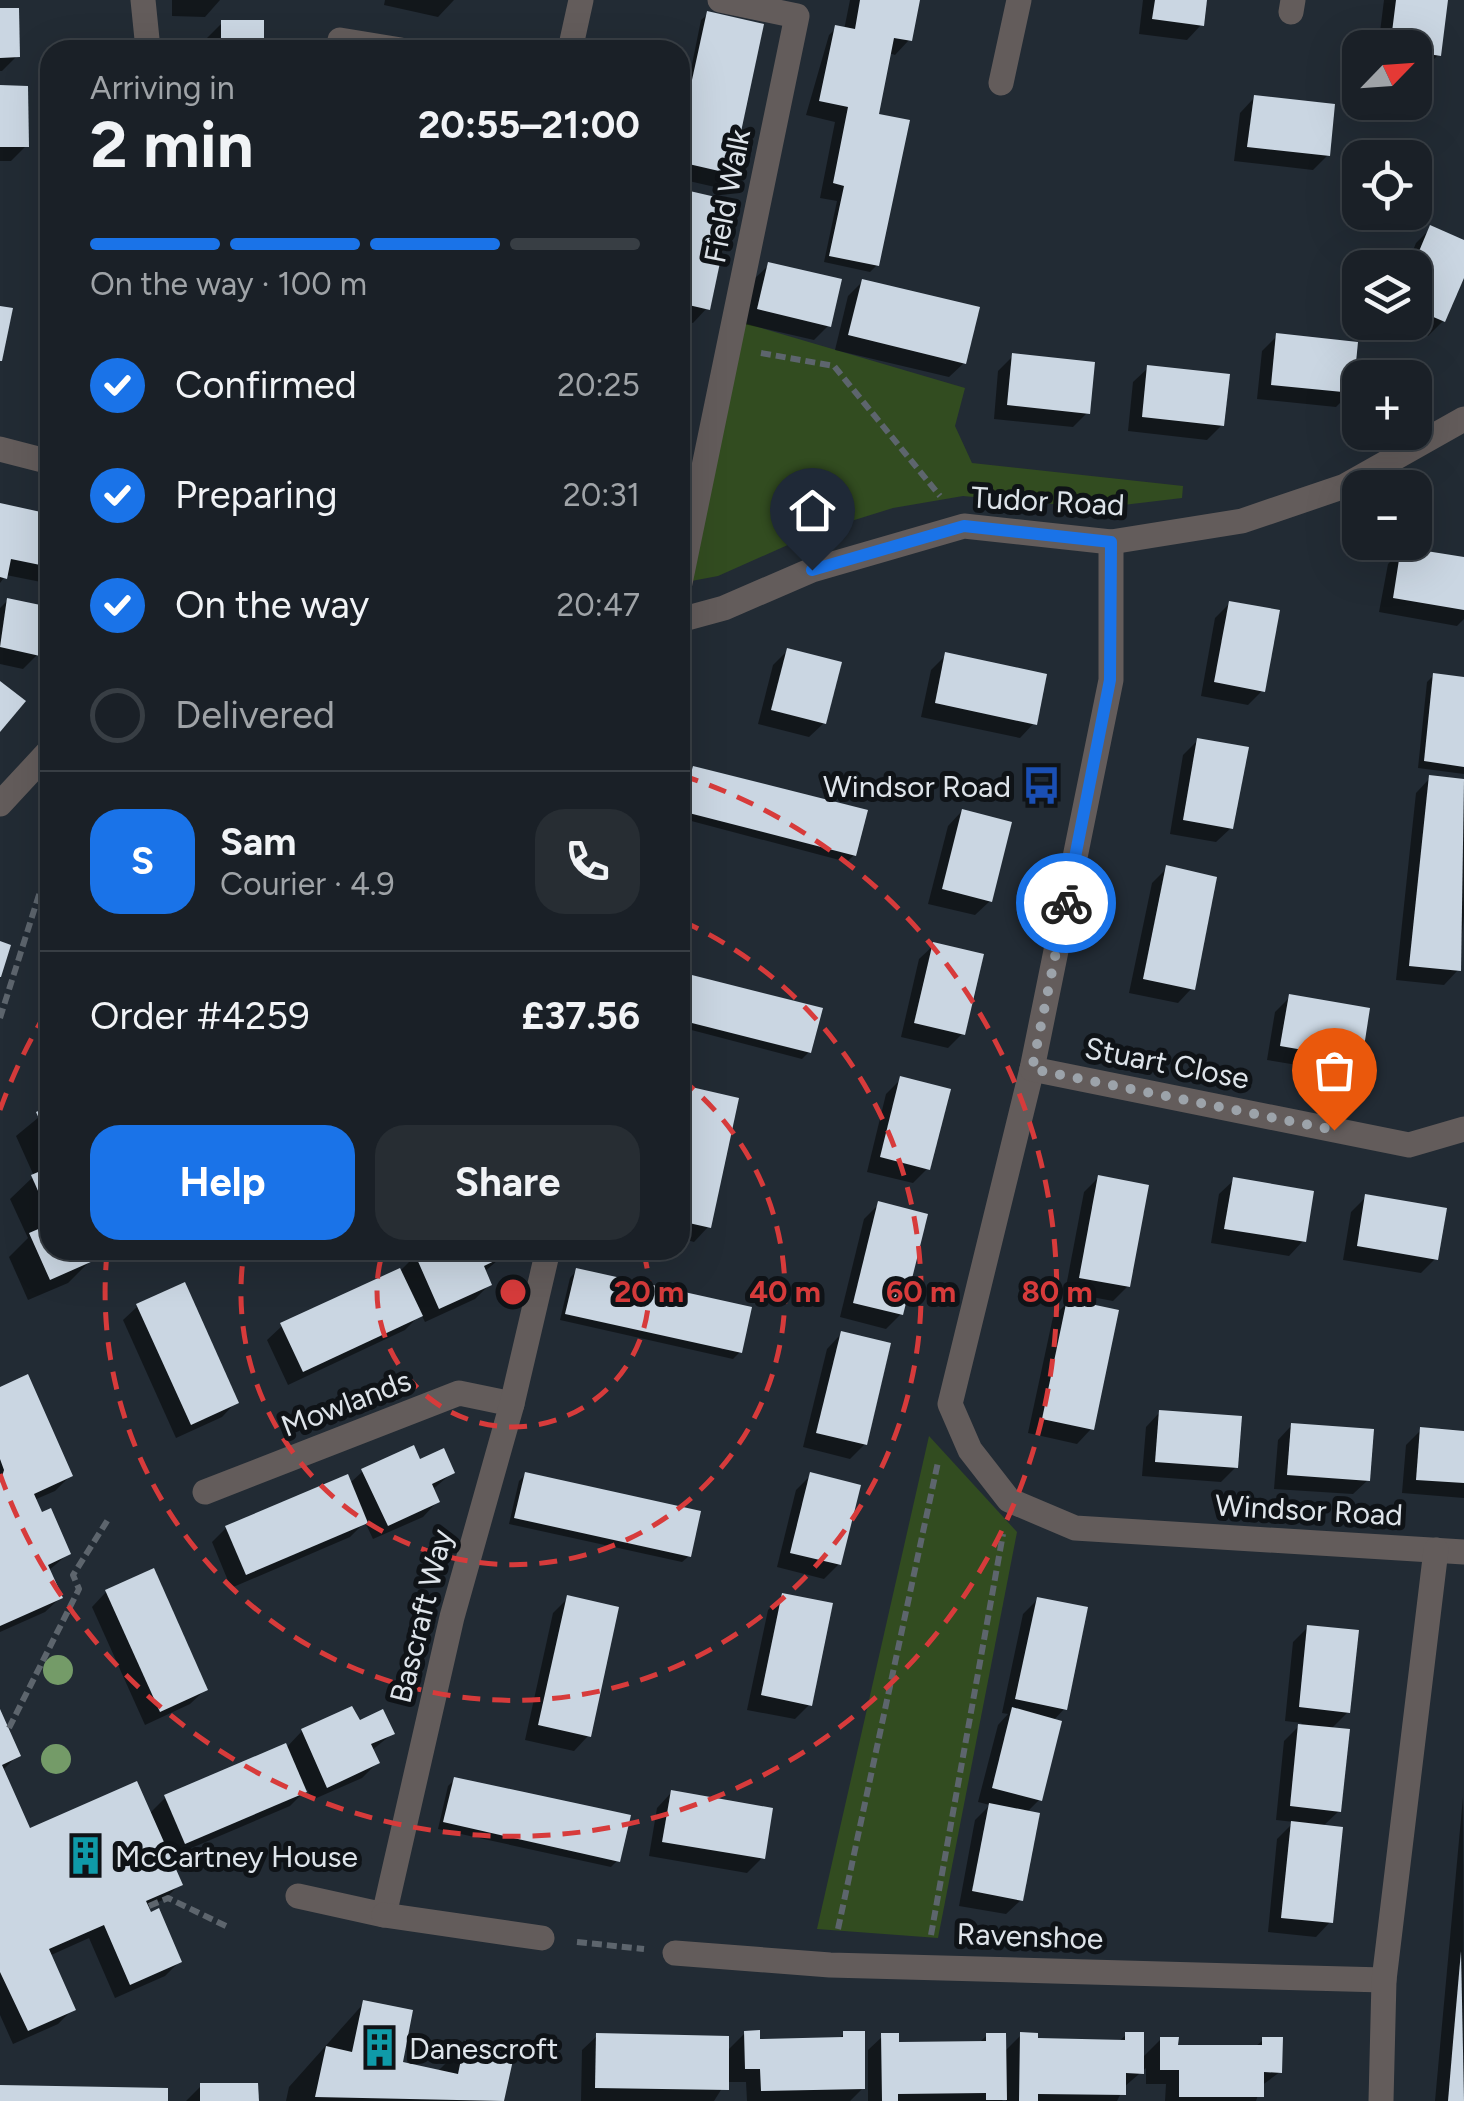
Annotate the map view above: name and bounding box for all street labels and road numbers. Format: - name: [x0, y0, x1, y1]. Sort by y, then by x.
- street label: Field Walk: [696, 126, 758, 266]
- street label: Tudor Road: [970, 479, 1126, 523]
- street label: Stuart Close: [1082, 1029, 1252, 1097]
- street label: Mowlands: [276, 1361, 416, 1445]
- street label: Windsor Road: [1214, 1487, 1404, 1533]
- street label: Bascraft Way: [382, 1525, 460, 1707]
- street label: Ravenshoe: [956, 1915, 1104, 1957]

